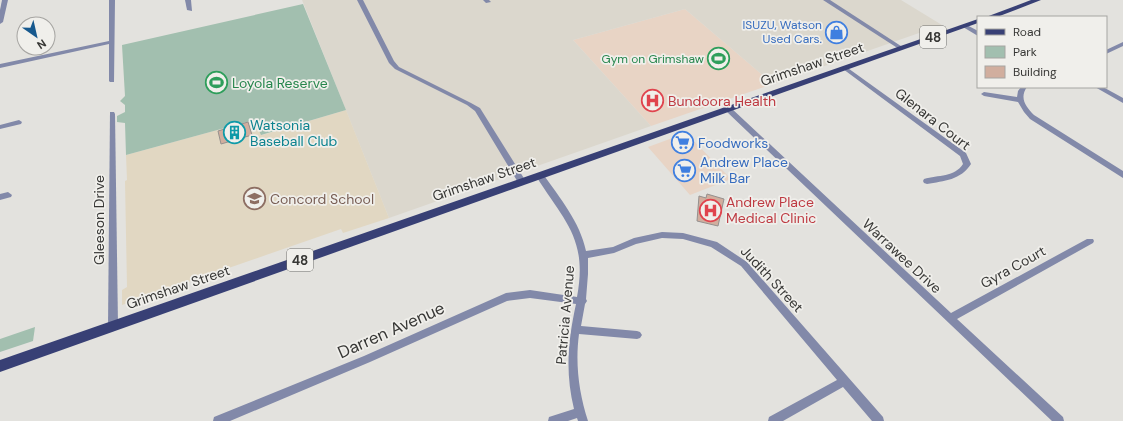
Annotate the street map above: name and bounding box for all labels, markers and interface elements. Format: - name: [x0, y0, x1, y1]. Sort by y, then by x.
- north arrow: [16, 16, 56, 56]
- legend: [977, 16, 1107, 88]
- place label: ISUZU, Watson Used Cars.: [743, 17, 822, 47]
- shop icon: ISUZU, Watson Used Cars.: [824, 19, 850, 45]
- text: Road: [1013, 24, 1041, 40]
- road number: 48: [920, 26, 946, 48]
- text: N: [34, 36, 49, 52]
- street label: Grimshaw Street: [758, 38, 866, 90]
- text: Park: [1013, 44, 1037, 60]
- sports icon: Gym on Grimshaw: [706, 46, 732, 72]
- place label: Gym on Grimshaw: [602, 51, 704, 67]
- text: Building: [1013, 64, 1057, 80]
- sports icon: Loyola Reserve: [204, 70, 230, 96]
- place label: Loyola Reserve: [232, 74, 328, 92]
- street label: Glenara Court: [892, 84, 974, 154]
- hospital icon: Bundoora Health: [640, 88, 666, 114]
- place label: Bundoora Health: [668, 92, 776, 110]
- place label: Watsonia Baseball Club: [250, 116, 338, 150]
- building icon: Watsonia Baseball Club: [222, 120, 248, 146]
- supermarket icon: Foodworks: [670, 130, 696, 156]
- place label: Foodworks: [698, 134, 768, 152]
- street label: Grimshaw Street: [430, 153, 538, 205]
- place label: Andrew Place Milk Bar: [700, 153, 788, 187]
- supermarket icon: Andrew Place Milk Bar: [672, 157, 698, 183]
- street label: Gleeson Drive: [90, 175, 108, 265]
- school or university icon: Concord School: [241, 186, 267, 212]
- place label: Concord School: [270, 190, 374, 208]
- place label: Andrew Place Medical Clinic: [726, 193, 816, 227]
- hospital icon: Andrew Place Medical Clinic: [697, 197, 723, 223]
- street label: Warrawee Drive: [859, 215, 945, 297]
- street label: Judith Street: [737, 242, 807, 316]
- street label: Gyra Court: [977, 242, 1049, 292]
- road number: 48: [287, 249, 313, 271]
- street label: Grimshaw Street: [124, 261, 232, 313]
- street label: Patricia Avenue: [552, 265, 578, 365]
- street label: Darren Avenue: [334, 297, 448, 363]

